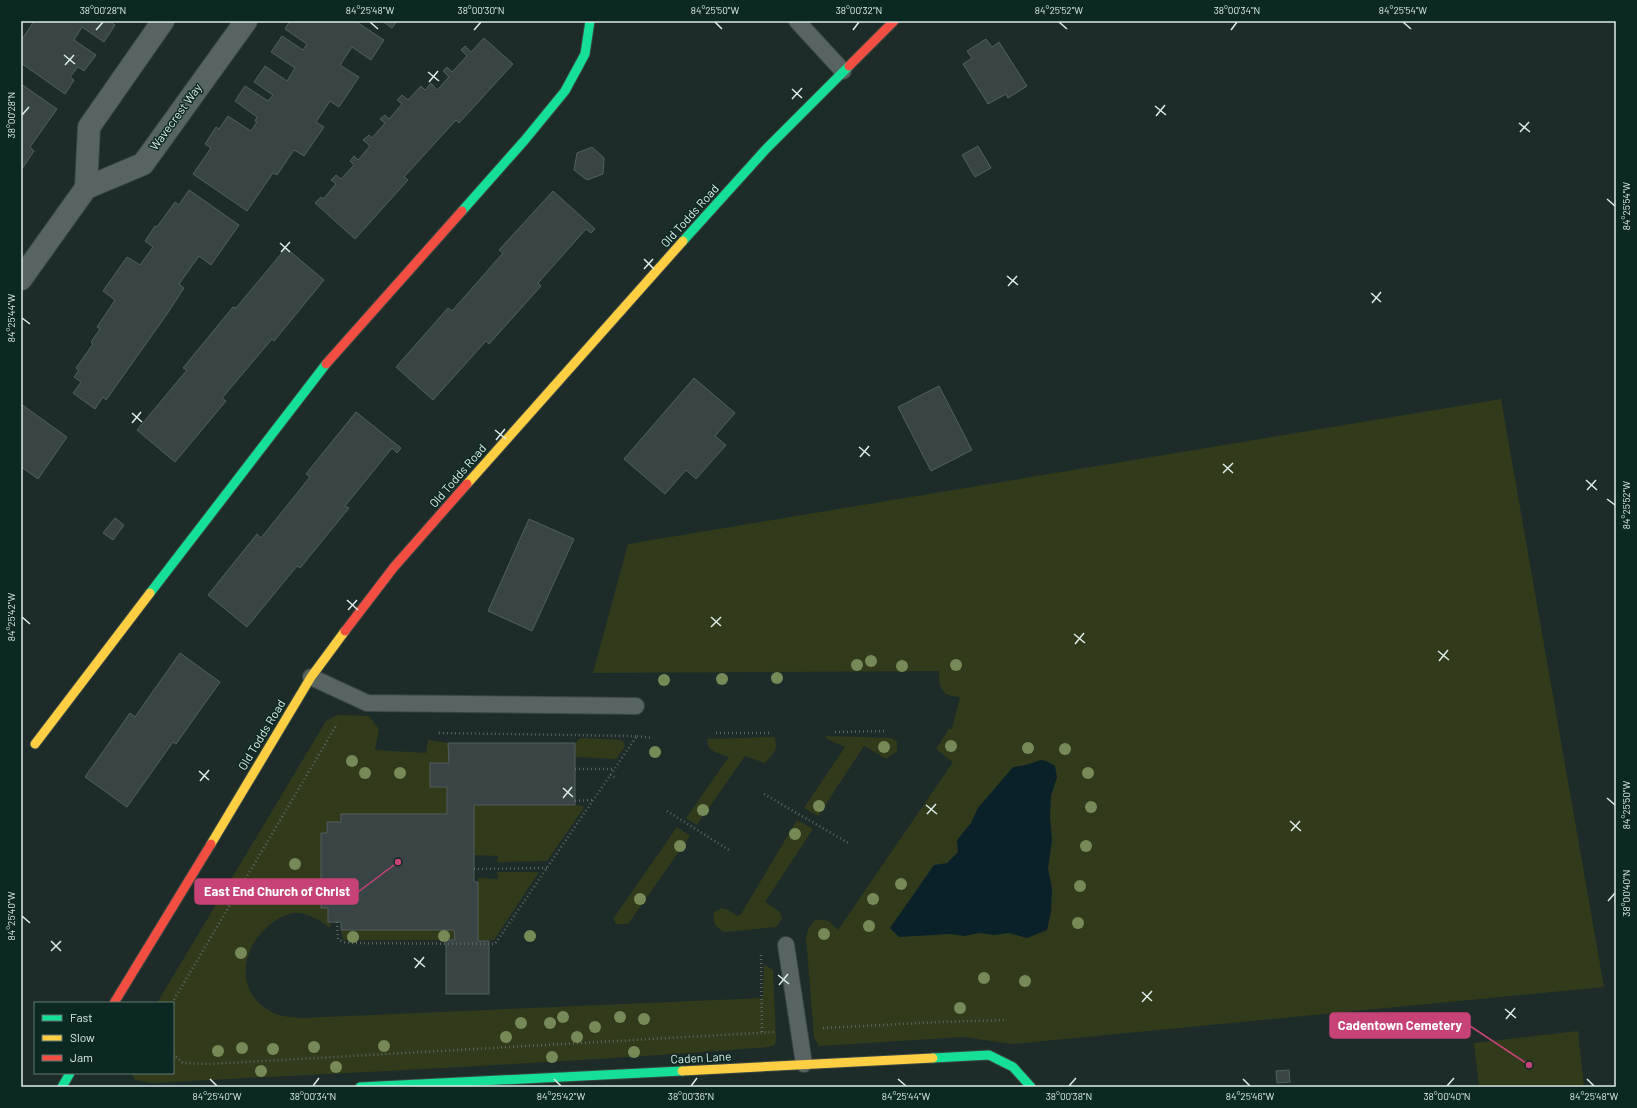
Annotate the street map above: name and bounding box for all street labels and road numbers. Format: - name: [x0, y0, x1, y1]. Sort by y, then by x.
- street label: Wavecrest Way: [146, 80, 204, 152]
- street label: Old Todds Road: [657, 181, 721, 250]
- street label: Old Todds Road: [426, 441, 489, 510]
- street label: Old Todds Road: [235, 697, 288, 772]
- street label: Caden Lane: [670, 1048, 732, 1066]

